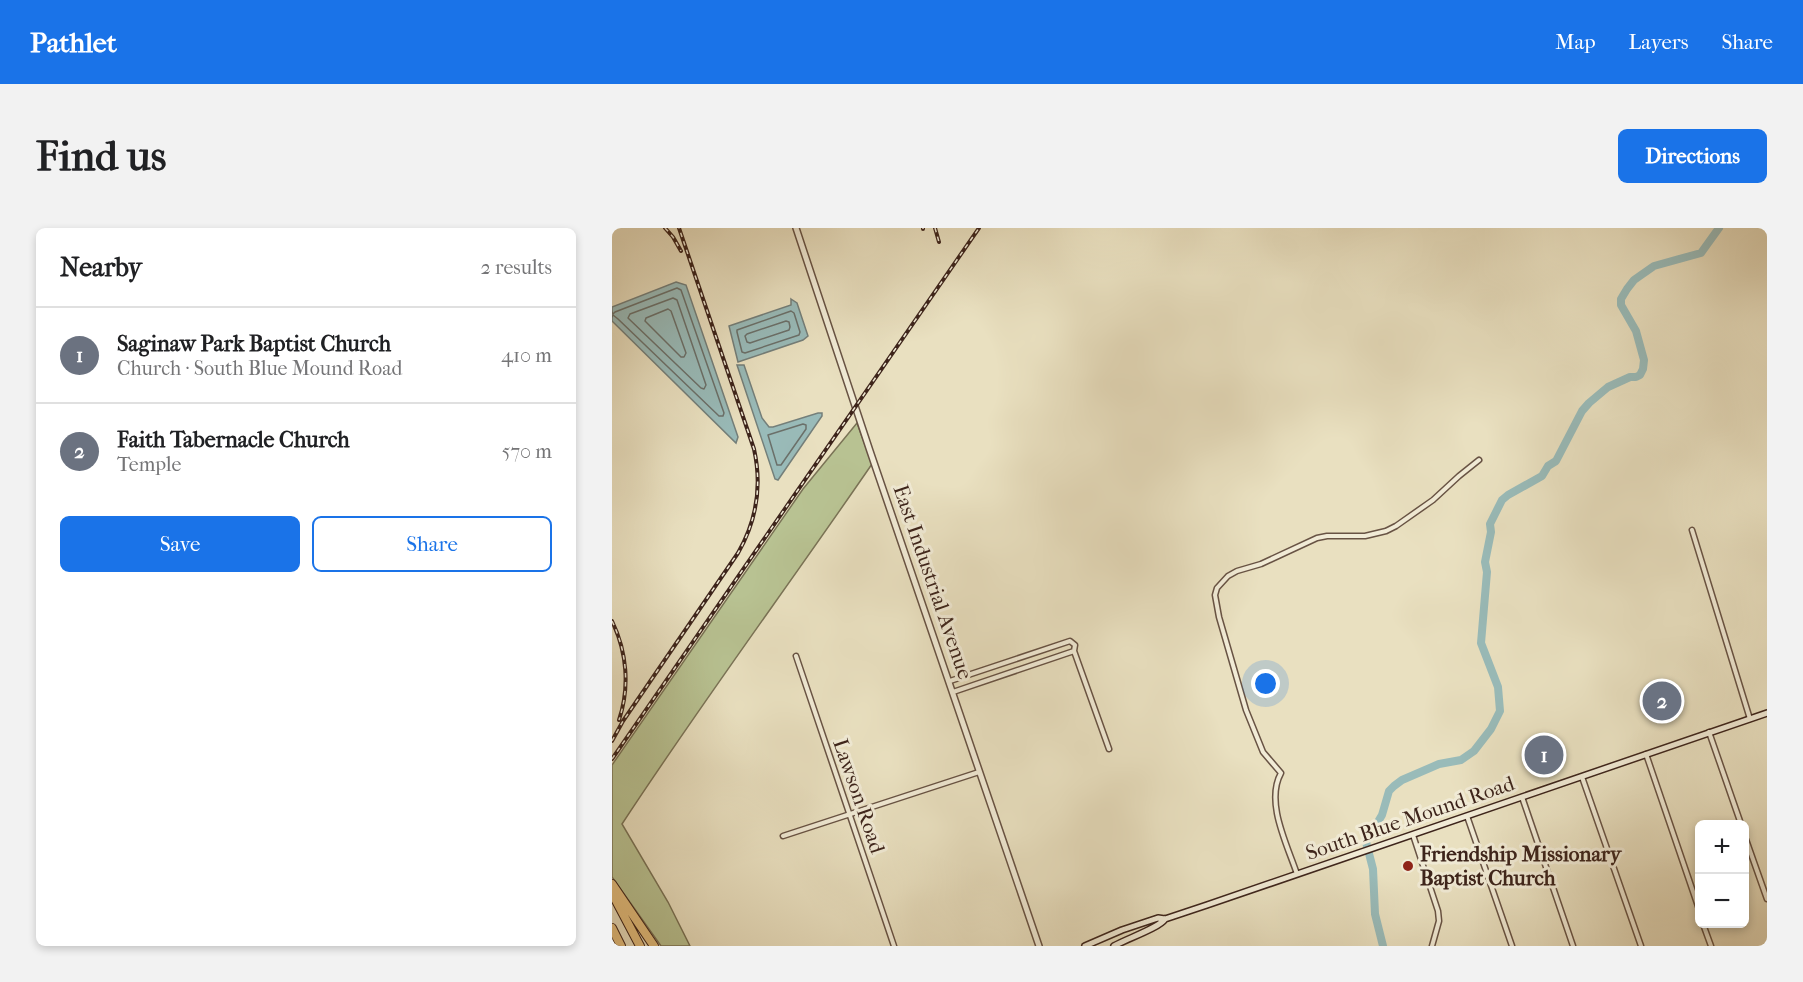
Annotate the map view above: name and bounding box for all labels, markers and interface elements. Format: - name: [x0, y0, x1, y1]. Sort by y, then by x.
- text: Pathlet: [30, 26, 117, 59]
- text: Map: [1555, 30, 1596, 54]
- text: Layers: [1629, 30, 1688, 54]
- text: Share: [1721, 30, 1773, 54]
- button: Directions: [1618, 129, 1767, 183]
- text: Find us: [36, 132, 166, 181]
- text: Nearby: [60, 252, 142, 283]
- text: 2 results: [481, 256, 552, 279]
- text: Saginaw Park Baptist Church: [117, 331, 391, 357]
- text: 1: [76, 344, 83, 367]
- text: 410 m: [501, 344, 552, 367]
- text: Church · South Blue Mound Road: [117, 357, 402, 380]
- text: Faith Tabernacle Church: [117, 427, 350, 453]
- text: 2: [74, 440, 85, 463]
- text: 570 m: [502, 440, 552, 463]
- text: Temple: [117, 453, 181, 476]
- street label: East Industrial Avenue: [888, 482, 978, 682]
- button: Save: [60, 516, 300, 572]
- button: Share: [312, 516, 552, 572]
- your location: [1251, 669, 1280, 698]
- pin: 2: [1642, 678, 1682, 724]
- pin: 1: [1524, 732, 1564, 778]
- street label: Lawson Road: [828, 736, 890, 857]
- street label: South Blue Mound Road: [1303, 771, 1518, 865]
- map controls: [1695, 820, 1749, 928]
- button: +: [1695, 820, 1749, 874]
- place label: Friendship Missionary Baptist Church: [1419, 842, 1623, 890]
- marker: Friendship Missionary Baptist Church: [1401, 859, 1415, 873]
- button: −: [1695, 874, 1749, 928]

